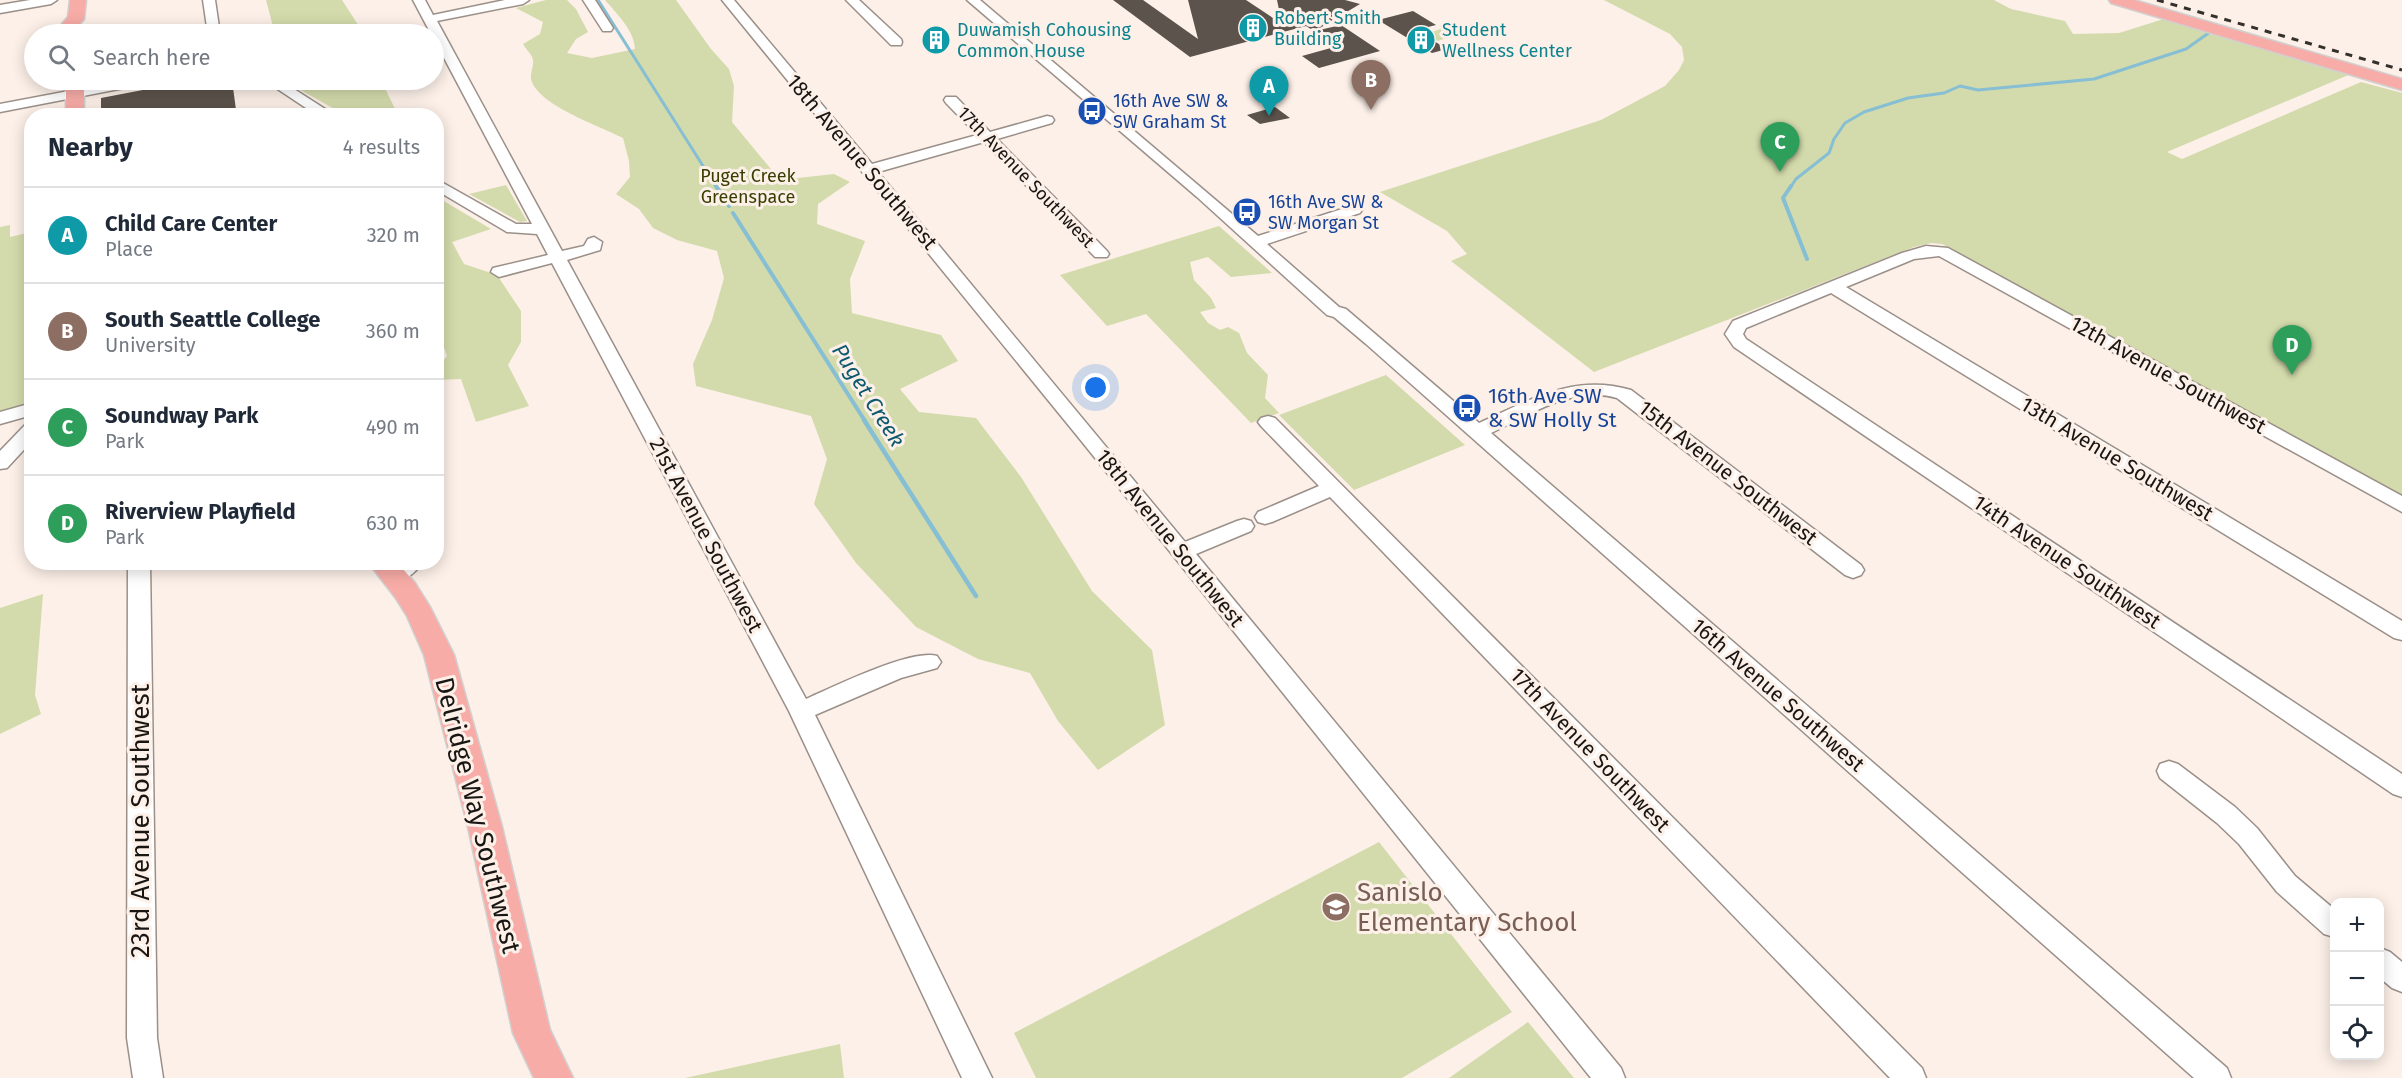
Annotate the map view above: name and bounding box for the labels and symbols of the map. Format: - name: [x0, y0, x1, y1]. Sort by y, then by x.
- place label: Robert Smith Building: [1274, 7, 1381, 50]
- building icon: Robert Smith Building: [1237, 12, 1269, 44]
- place label: Duwamish Cohousing Common House: [957, 19, 1132, 62]
- place label: Student Wellness Center: [1442, 19, 1572, 62]
- building icon: Duwamish Cohousing Common House: [920, 24, 952, 56]
- building icon: Student Wellness Center: [1405, 24, 1437, 56]
- pin: B: [1352, 60, 1390, 110]
- pin: A: [1250, 66, 1288, 116]
- street label: 18th Avenue Southwest: [781, 69, 943, 255]
- place label: 16th Ave SW & SW Graham St: [1113, 90, 1228, 133]
- bus stop icon: 16th Ave SW & SW Graham St: [1076, 95, 1108, 127]
- street label: 17th Avenue Southwest: [953, 102, 1099, 252]
- pin: C: [1760, 122, 1800, 172]
- park label: Puget Creek Greenspace: [700, 165, 797, 208]
- place label: 16th Ave SW & SW Morgan St: [1268, 191, 1383, 234]
- bus stop icon: 16th Ave SW & SW Morgan St: [1231, 196, 1263, 228]
- street label: 12th Avenue Southwest: [2066, 310, 2271, 440]
- pin: D: [2272, 326, 2312, 375]
- water label: Puget Creek: [826, 339, 911, 452]
- your location: [1081, 373, 1110, 402]
- place label: 16th Ave SW & SW Holly St: [1488, 383, 1617, 433]
- street label: 13th Avenue Southwest: [2016, 391, 2218, 527]
- bus stop icon: 16th Ave SW & SW Holly St: [1451, 392, 1483, 424]
- street label: 15th Avenue Southwest: [1633, 395, 1823, 551]
- street label: 21st Avenue Southwest: [644, 433, 769, 637]
- street label: 18th Avenue Southwest: [1090, 444, 1250, 632]
- street label: 14th Avenue Southwest: [1968, 490, 2166, 635]
- street label: 16th Avenue Southwest: [1686, 613, 1870, 777]
- street label: 17th Avenue Southwest: [1505, 662, 1676, 838]
- street label: Delridge Way Southwest: [428, 674, 527, 957]
- street label: 23rd Avenue Southwest: [125, 683, 156, 958]
- place label: Sanislo Elementary School: [1357, 877, 1577, 938]
- school or university icon: Sanislo Elementary School: [1320, 891, 1352, 923]

